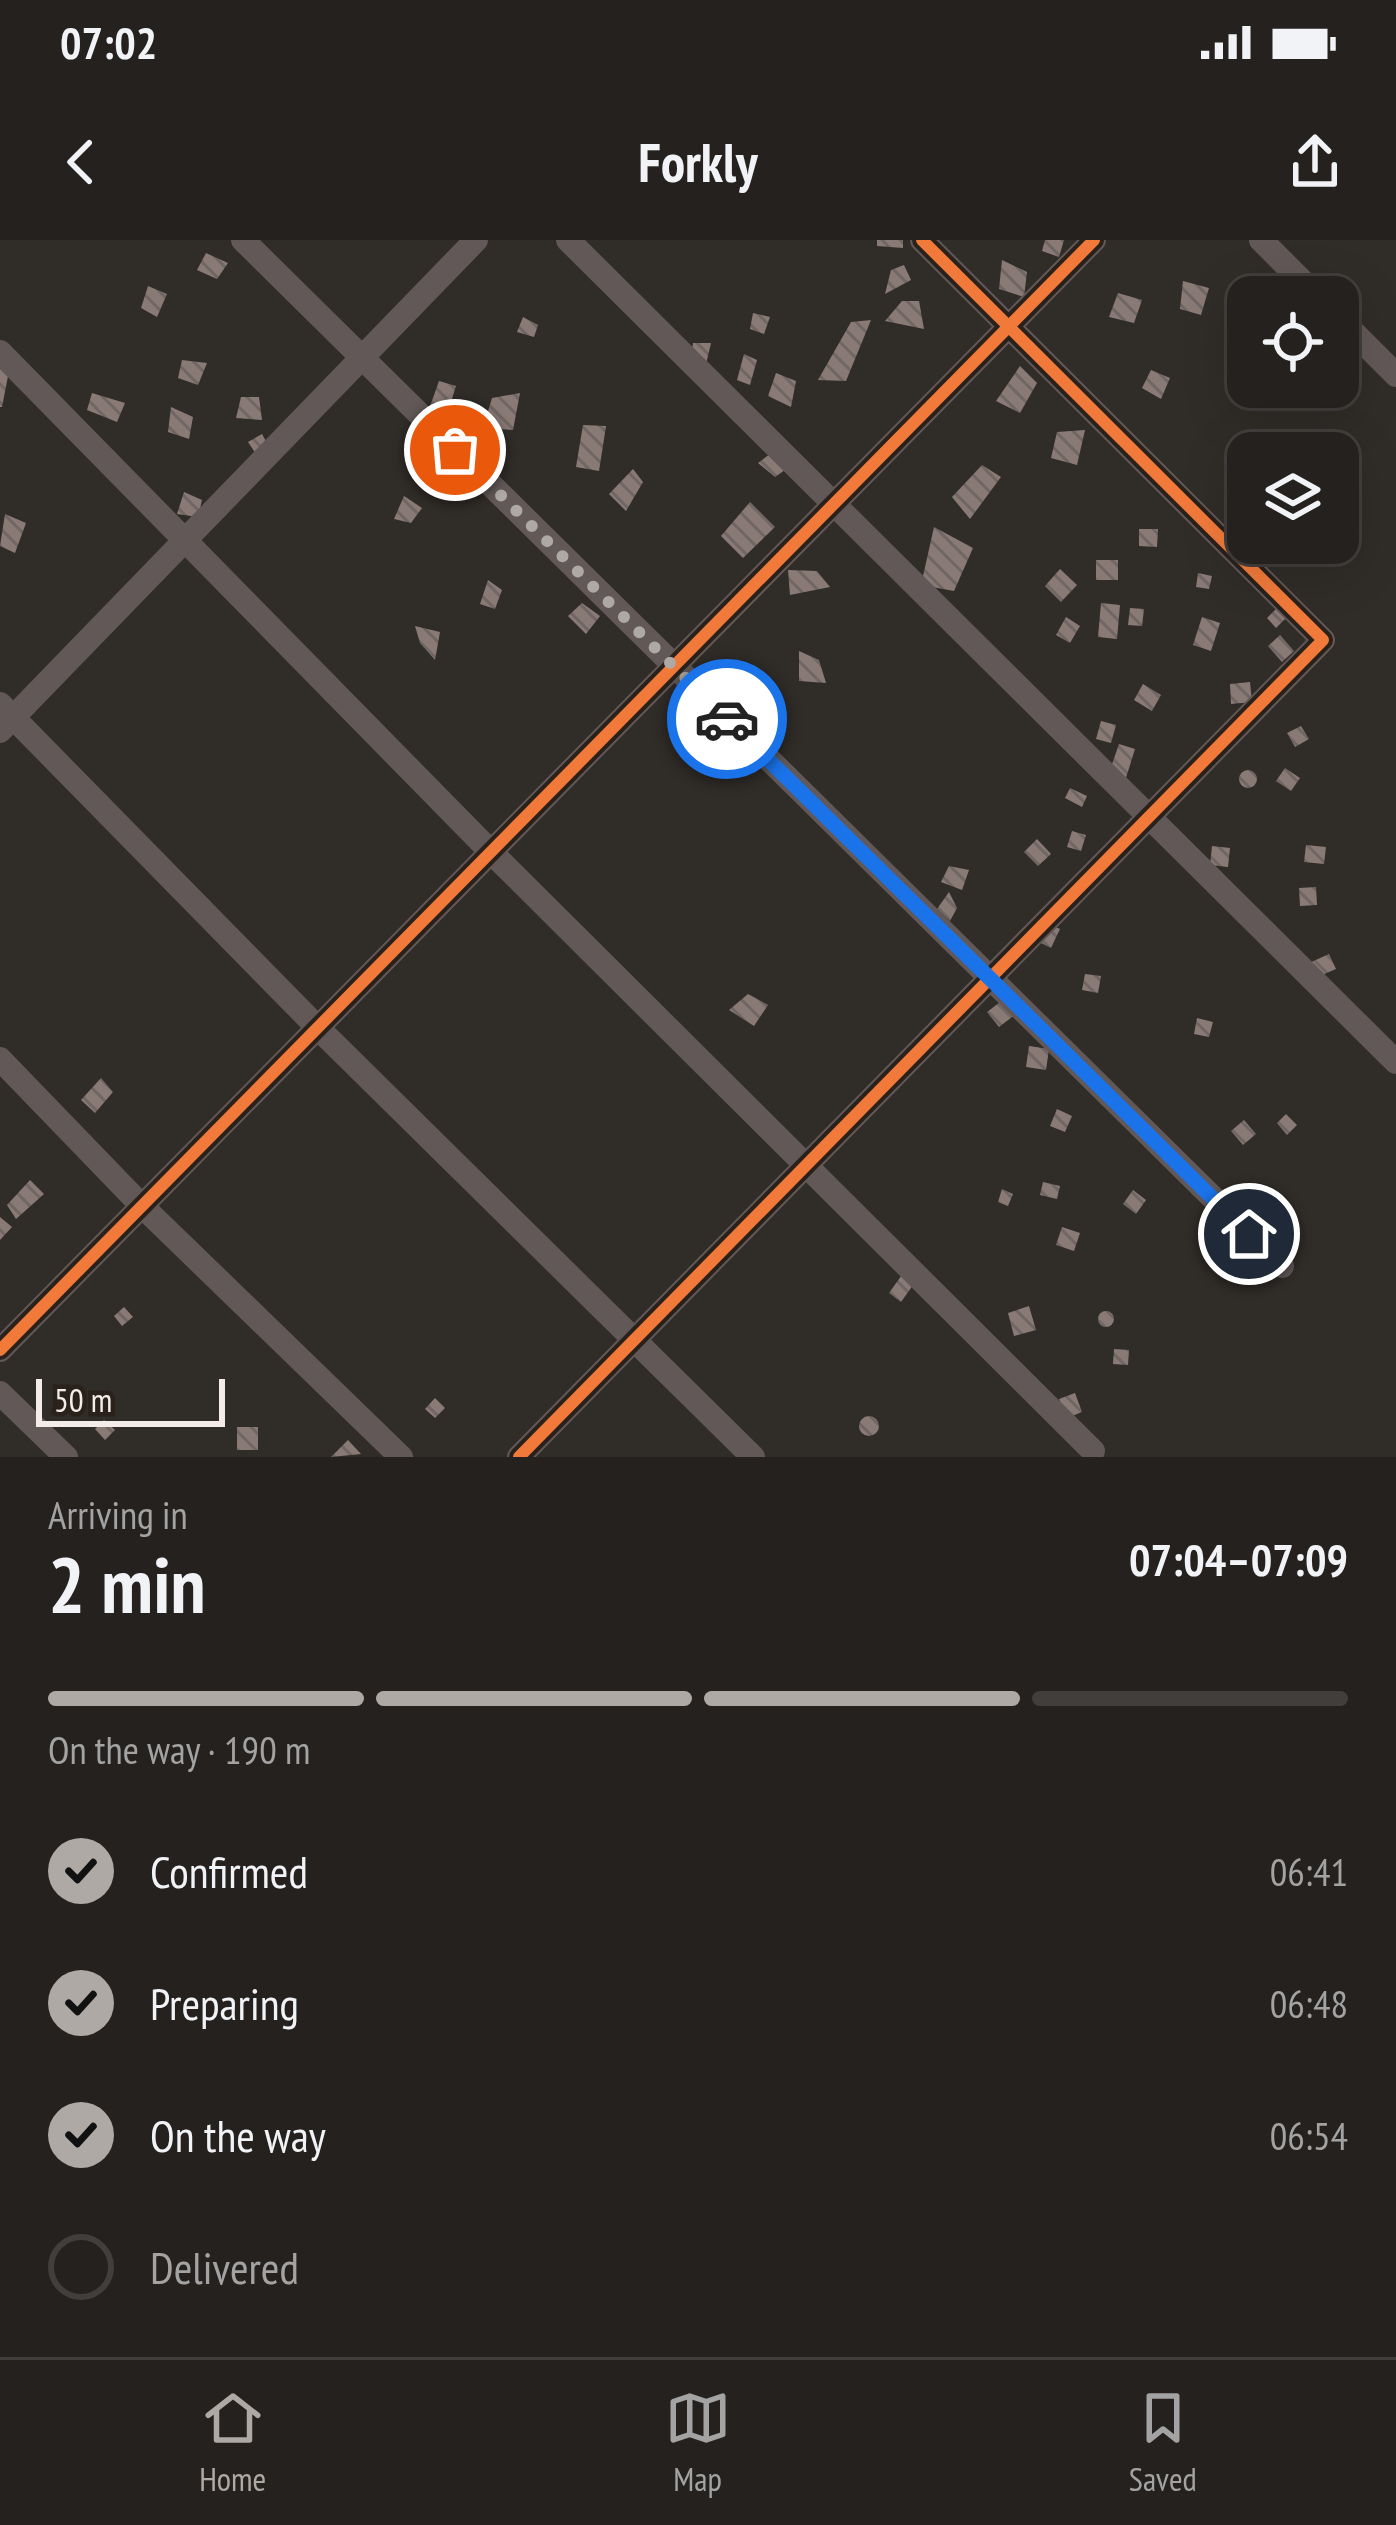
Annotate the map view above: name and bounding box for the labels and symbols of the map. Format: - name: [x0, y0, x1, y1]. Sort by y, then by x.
- pin: [404, 399, 506, 501]
- courier: [667, 659, 787, 779]
- pin: [1198, 1183, 1300, 1285]
- scale bar: [36, 1373, 225, 1426]

